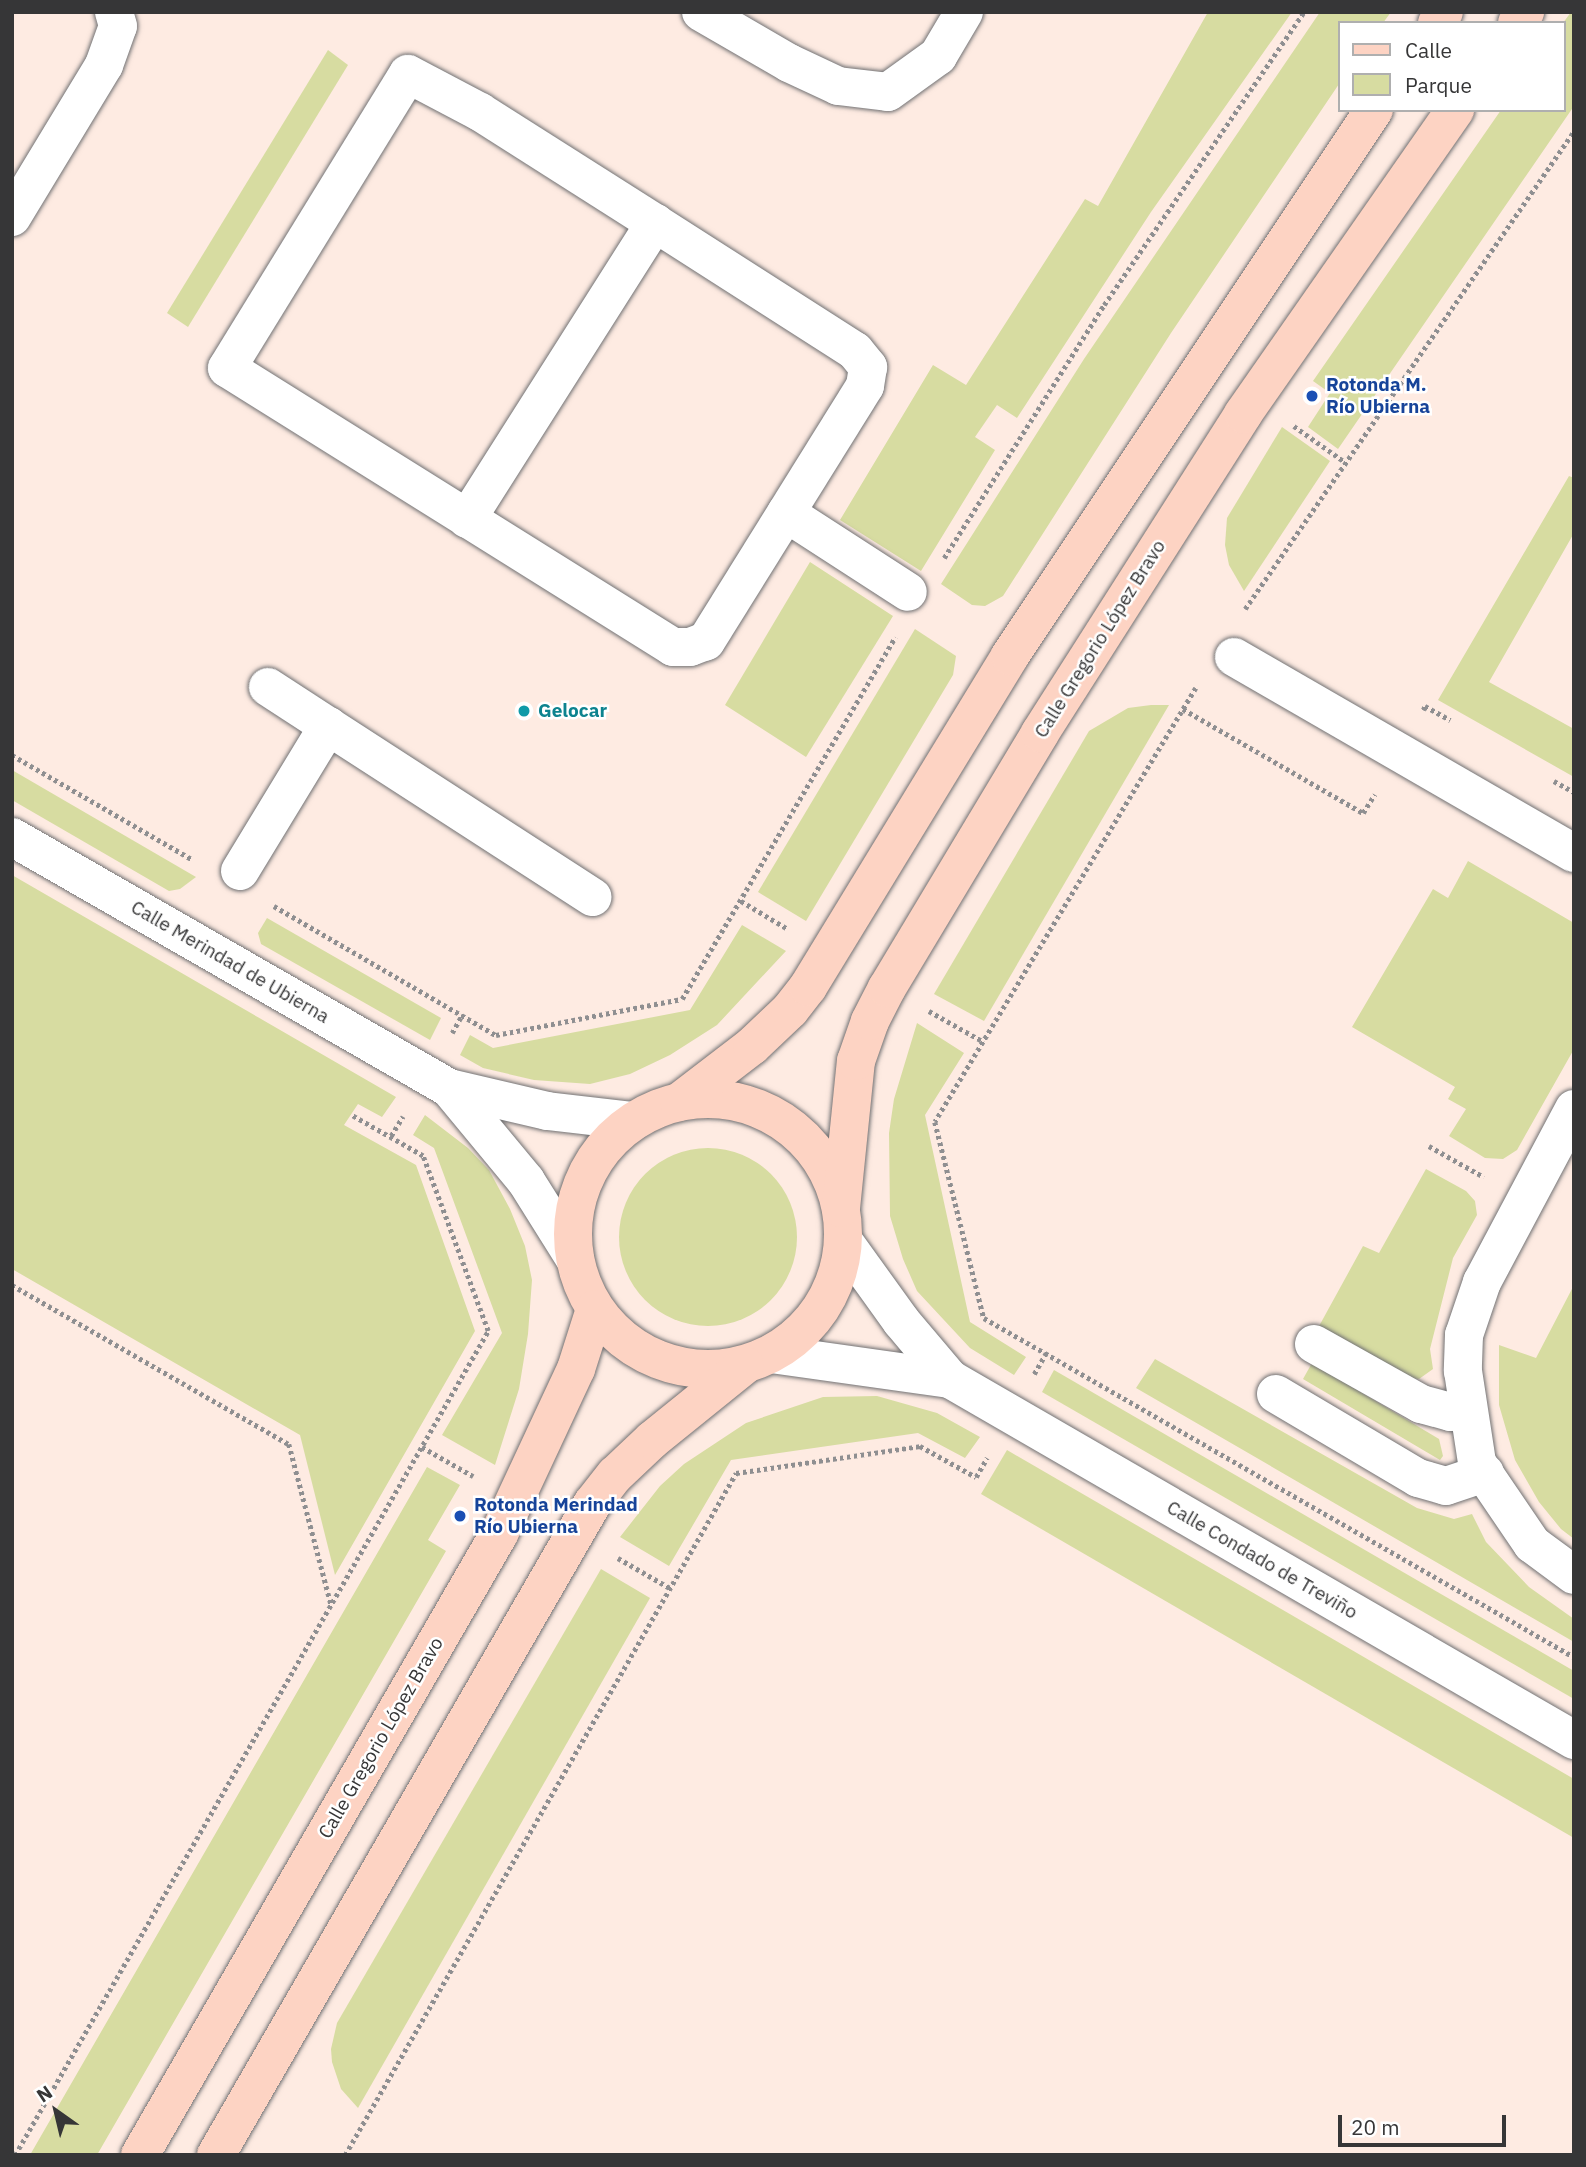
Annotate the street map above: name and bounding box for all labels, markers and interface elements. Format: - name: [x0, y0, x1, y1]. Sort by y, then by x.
- legend: [1338, 21, 1565, 112]
- text: Calle: [1405, 36, 1452, 64]
- text: Parque: [1405, 71, 1472, 99]
- place label: Rotonda M. Río Ubierna: [1326, 374, 1430, 418]
- marker: Rotonda M. Río Ubierna: [1304, 388, 1320, 404]
- street label: Calle Gregorio López Bravo: [1030, 536, 1170, 742]
- place label: Gelocar: [538, 700, 607, 722]
- marker: Gelocar: [516, 703, 532, 719]
- street label: Calle Merindad de Ubierna: [127, 896, 333, 1028]
- place label: Rotonda Merindad Río Ubierna: [474, 1494, 638, 1538]
- street label: Calle Condado de Treviño: [1163, 1496, 1361, 1624]
- marker: Rotonda Merindad Río Ubierna: [452, 1508, 468, 1524]
- street label: Calle Gregorio López Bravo: [314, 1633, 448, 1843]
- north arrow: [21, 2076, 91, 2146]
- text: N: [32, 2080, 57, 2107]
- scale bar: [1341, 2100, 1509, 2144]
- text: 20 m: [1351, 2113, 1400, 2141]

